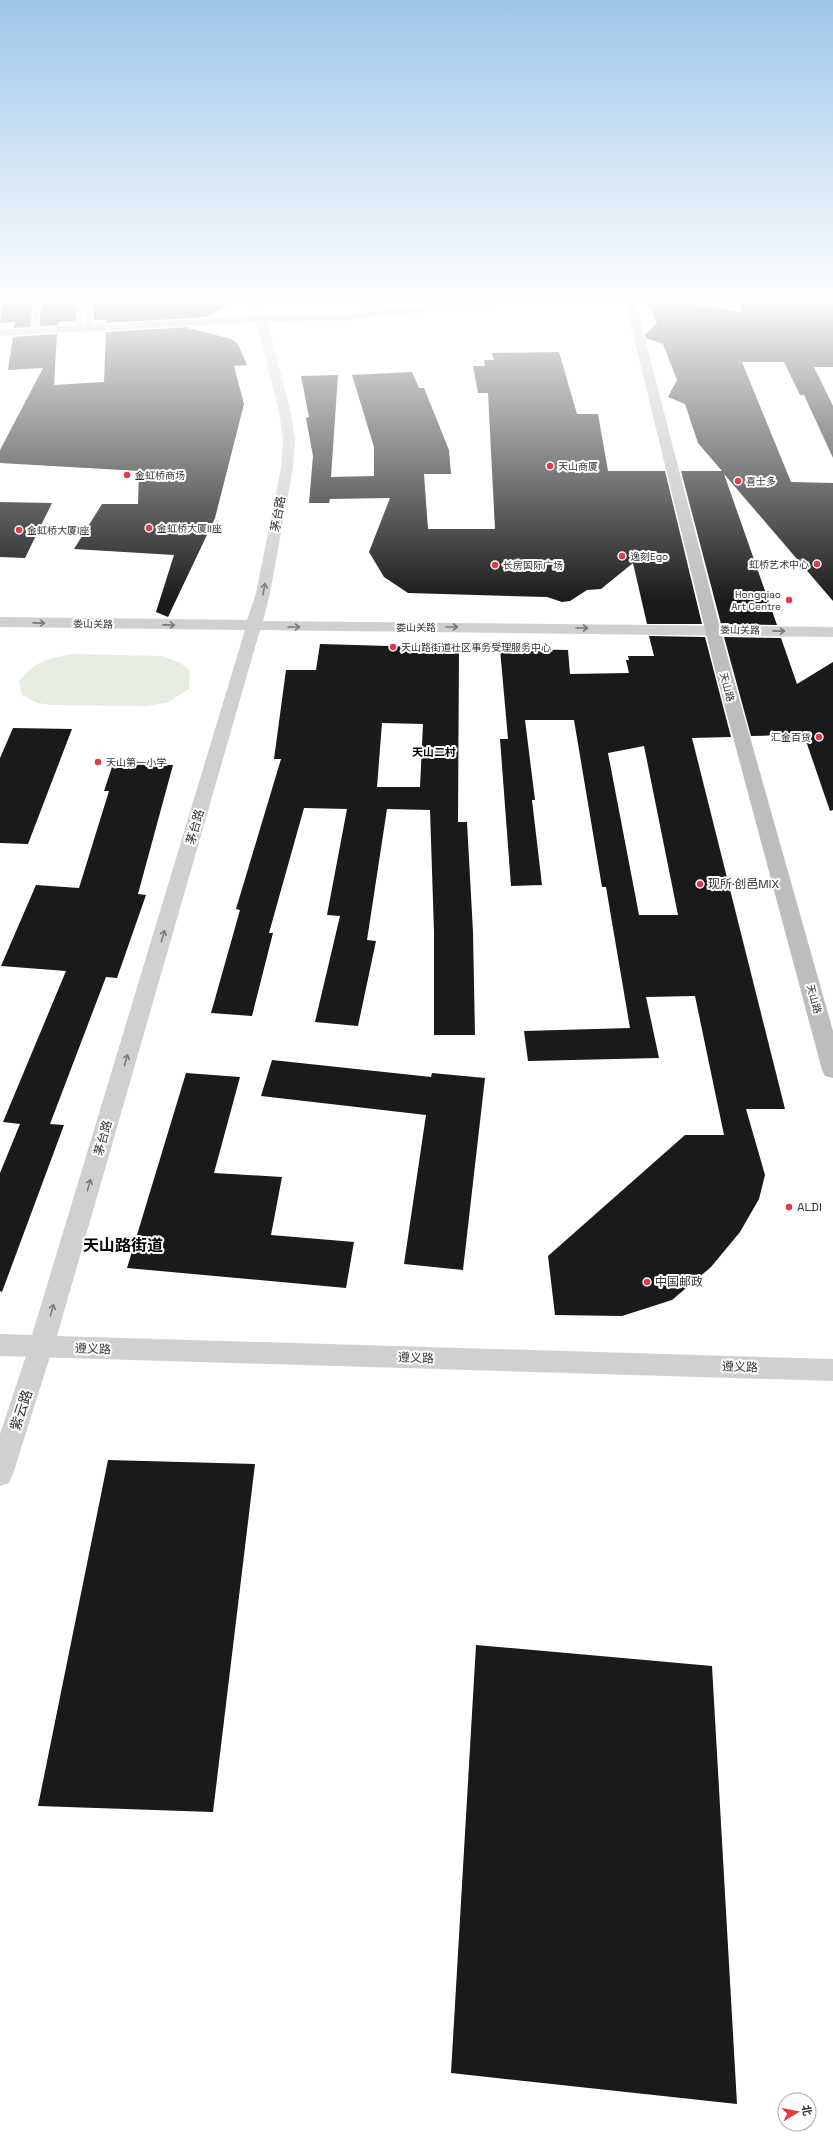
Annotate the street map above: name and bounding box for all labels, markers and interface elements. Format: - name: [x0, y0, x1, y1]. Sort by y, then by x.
- place label: 天山商厦: [558, 460, 598, 473]
- marker: 天山商厦: [545, 461, 555, 471]
- place label: 金虹桥商场: [135, 469, 185, 482]
- marker: 金虹桥商场: [122, 470, 132, 480]
- place label: 喜士多: [746, 475, 776, 488]
- marker: 喜士多: [733, 476, 743, 486]
- street label: 茅台路: [267, 495, 289, 533]
- place label: 金虹桥大厦II座: [157, 522, 222, 535]
- marker: 金虹桥大厦II座: [144, 523, 154, 533]
- place label: 金虹桥大厦I座: [27, 524, 89, 537]
- marker: 金虹桥大厦I座: [14, 525, 24, 535]
- place label: 逸刻Ego: [630, 550, 668, 563]
- marker: 逸刻Ego: [617, 551, 627, 561]
- place label: 虹桥艺术中心: [749, 558, 809, 571]
- place label: 长房国际广场: [503, 559, 563, 572]
- marker: 虹桥艺术中心: [812, 559, 822, 569]
- marker: 长房国际广场: [490, 560, 500, 570]
- one-way arrow: [260, 583, 268, 596]
- place label: Hongqiao Art Centre: [731, 588, 781, 613]
- marker: Hongqiao Art Centre: [784, 595, 794, 605]
- street label: 娄山关路: [73, 617, 113, 631]
- one-way arrow: [32, 619, 45, 627]
- one-way arrow: [162, 621, 175, 629]
- street label: 娄山关路: [396, 621, 436, 634]
- one-way arrow: [287, 623, 300, 631]
- one-way arrow: [445, 623, 458, 631]
- street label: 娄山关路: [720, 623, 760, 637]
- one-way arrow: [575, 624, 588, 632]
- one-way arrow: [772, 627, 785, 634]
- place label: 天山路街道社区事务受理服务中心: [401, 641, 551, 654]
- marker: 天山路街道社区事务受理服务中心: [388, 642, 398, 652]
- street label: 天山路: [717, 671, 737, 703]
- place label: 汇金百货: [771, 731, 811, 744]
- marker: 汇金百货: [814, 732, 824, 742]
- district label: 天山二村: [412, 745, 456, 759]
- place label: 天山第一小学: [106, 756, 166, 769]
- marker: 天山第一小学: [93, 757, 103, 767]
- street label: 茅台路: [182, 807, 208, 847]
- place label: 现所·创邑MIX: [708, 876, 780, 892]
- marker: 现所·创邑MIX: [695, 879, 705, 889]
- one-way arrow: [160, 930, 167, 943]
- street label: 天山路: [804, 983, 824, 1015]
- one-way arrow: [123, 1054, 130, 1067]
- street label: 茅台路: [90, 1118, 116, 1158]
- one-way arrow: [86, 1179, 93, 1192]
- place label: ALDI: [797, 1199, 822, 1215]
- marker: ALDI: [784, 1202, 794, 1212]
- district label: 天山路街道: [83, 1235, 163, 1256]
- place label: 中国邮政: [655, 1274, 703, 1290]
- marker: 中国邮政: [642, 1277, 652, 1287]
- one-way arrow: [49, 1303, 56, 1316]
- street label: 遵义路: [75, 1340, 111, 1358]
- street label: 遵义路: [398, 1349, 434, 1367]
- street label: 遵义路: [722, 1358, 758, 1376]
- street label: 紫云路: [6, 1387, 36, 1433]
- north arrow: [777, 2092, 817, 2132]
- text: 北: [799, 2104, 815, 2117]

